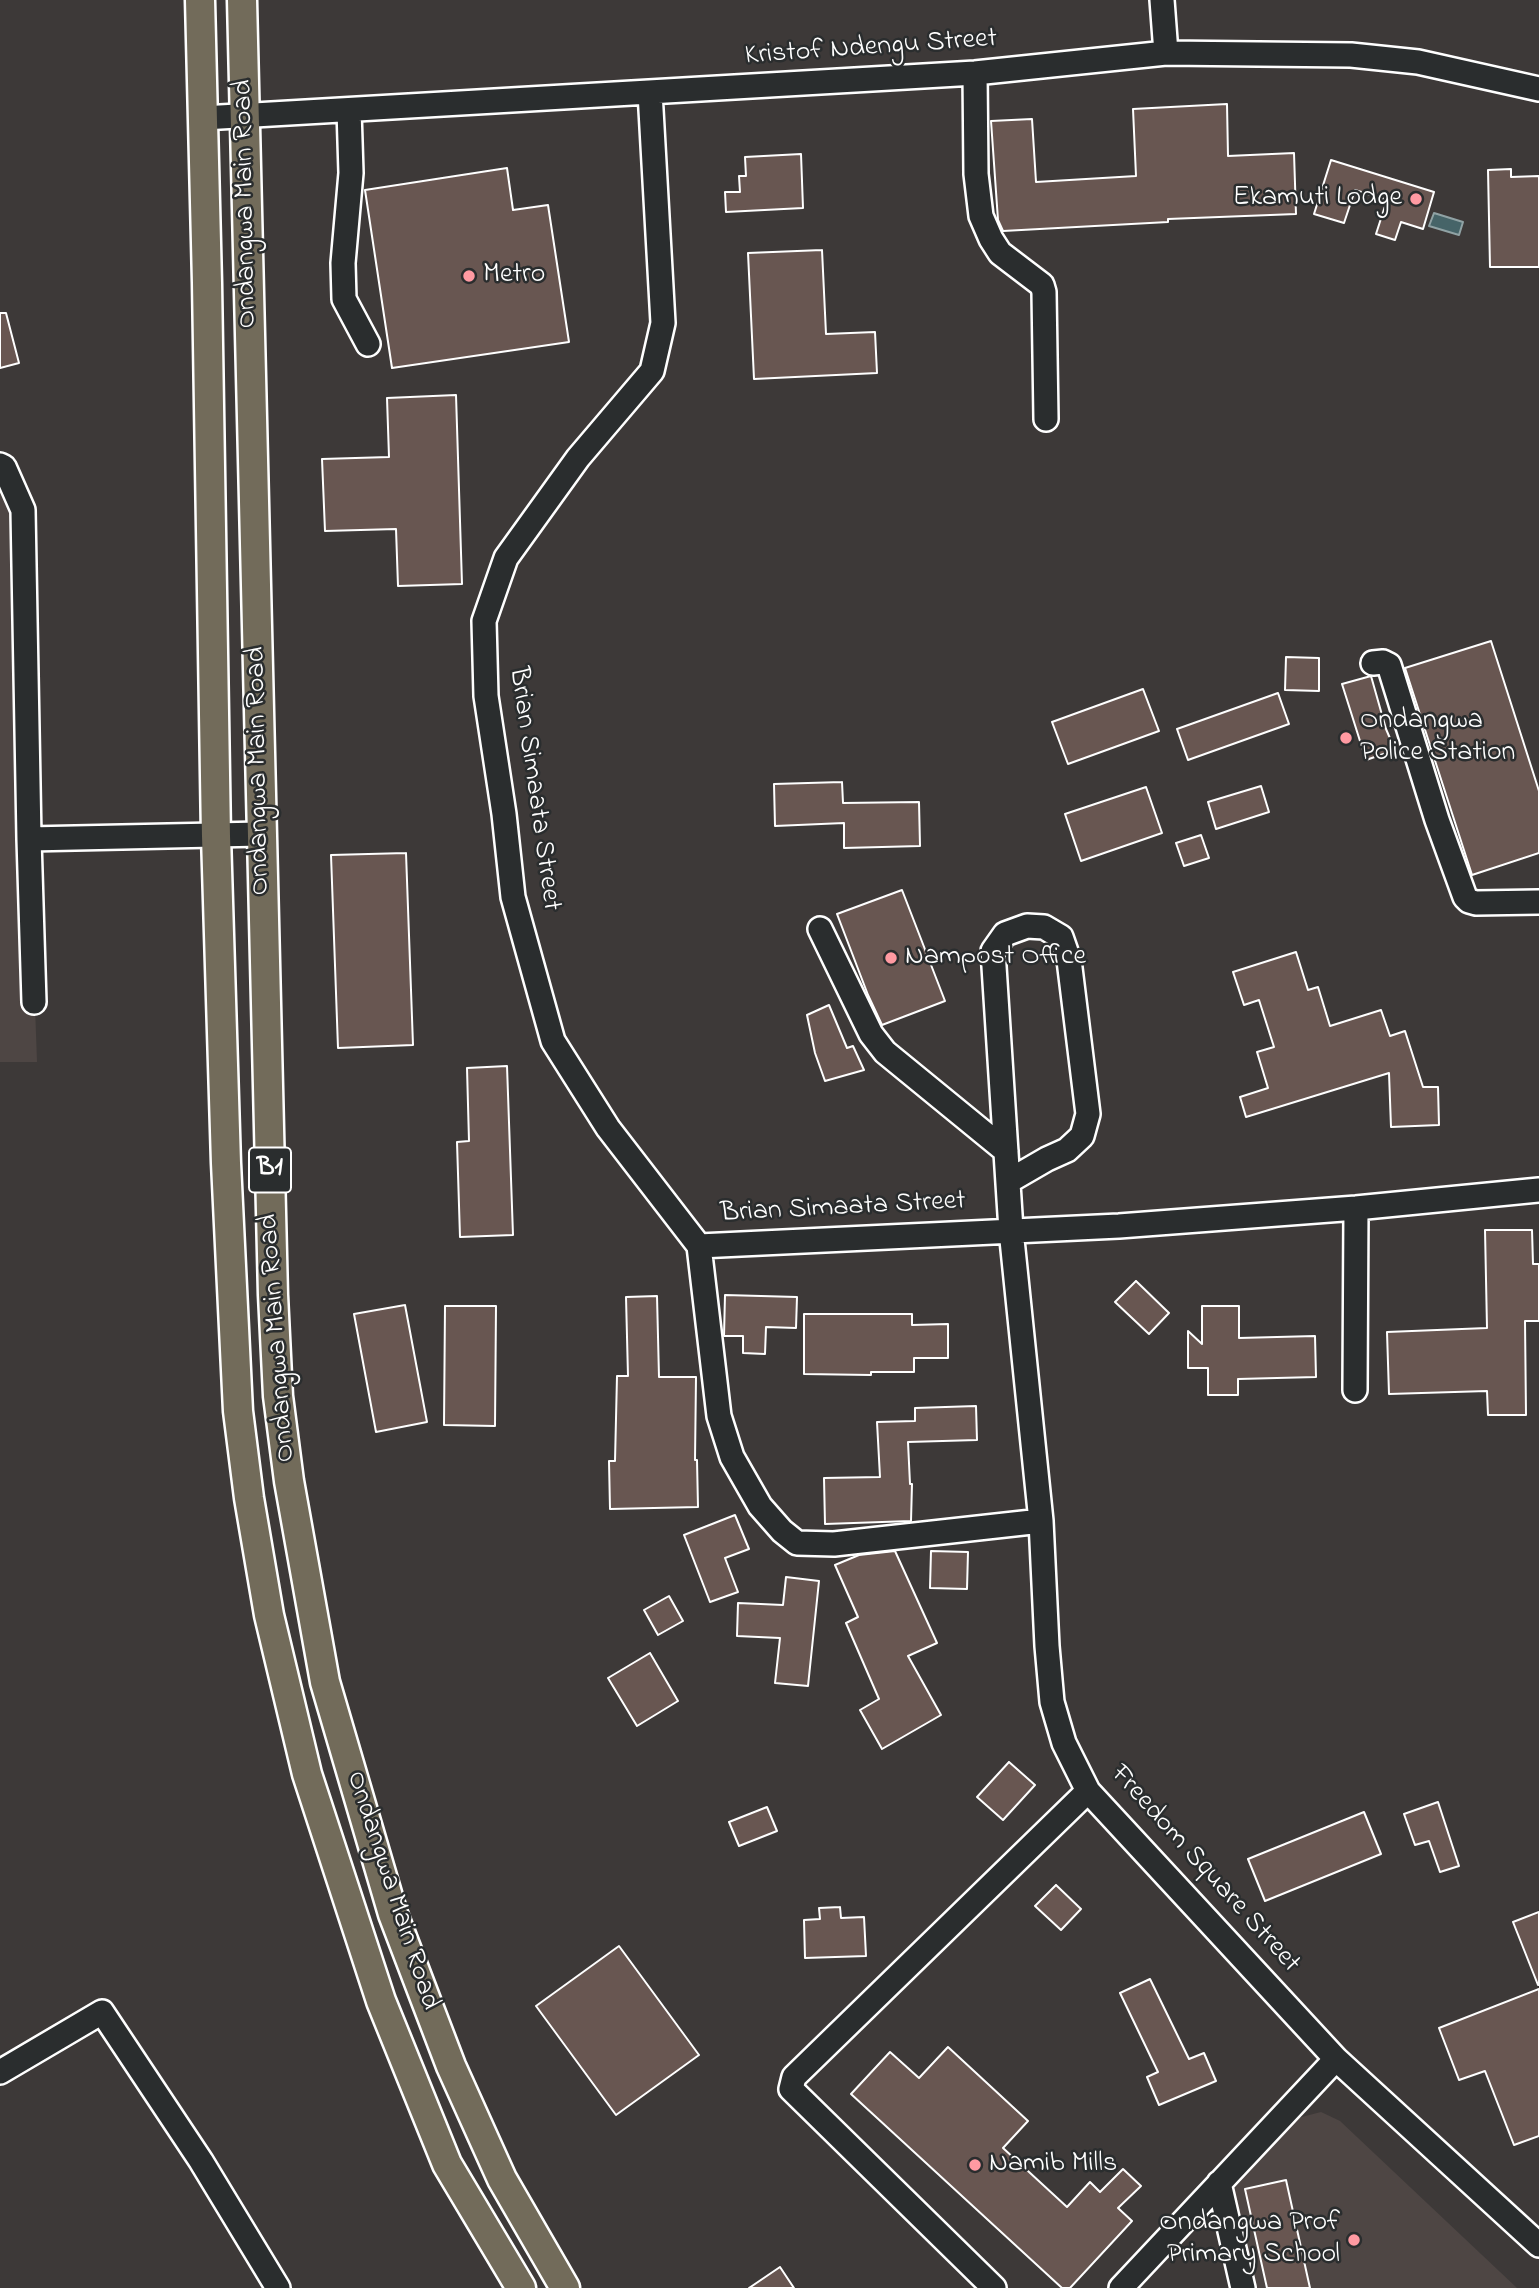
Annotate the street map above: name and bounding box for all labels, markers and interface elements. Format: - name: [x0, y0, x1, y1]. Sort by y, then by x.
- street label: Kristof Ndengu Street: [744, 23, 998, 75]
- street label: Ondangwa Main Road: [228, 79, 266, 329]
- place label: Ekamuti Lodge: [1233, 182, 1402, 216]
- marker: Ekamuti Lodge: [1408, 191, 1424, 207]
- place label: Metro: [483, 259, 545, 293]
- marker: Metro: [461, 268, 477, 284]
- street label: Ondangwa Main Road: [241, 646, 279, 896]
- street label: Brian Simaata Street: [499, 665, 567, 913]
- place label: Ondangwa Police Station: [1360, 705, 1515, 771]
- marker: Ondangwa Police Station: [1338, 730, 1354, 746]
- place label: Nampost Office: [905, 941, 1086, 975]
- marker: Nampost Office: [883, 950, 899, 966]
- road number: B1: [249, 1148, 291, 1192]
- street label: Brian Simaata Street: [720, 1186, 966, 1232]
- street label: Ondangwa Main Road: [254, 1213, 304, 1463]
- street label: Freedom Square Street: [1102, 1759, 1306, 1981]
- street label: Ondangwa Main Road: [337, 1767, 445, 2015]
- place label: Namib Mills: [989, 2148, 1117, 2182]
- marker: Namib Mills: [967, 2157, 983, 2173]
- place label: Ondangwa Prof Primary School: [1159, 2207, 1340, 2273]
- marker: Ondangwa Prof Primary School: [1346, 2232, 1362, 2248]

